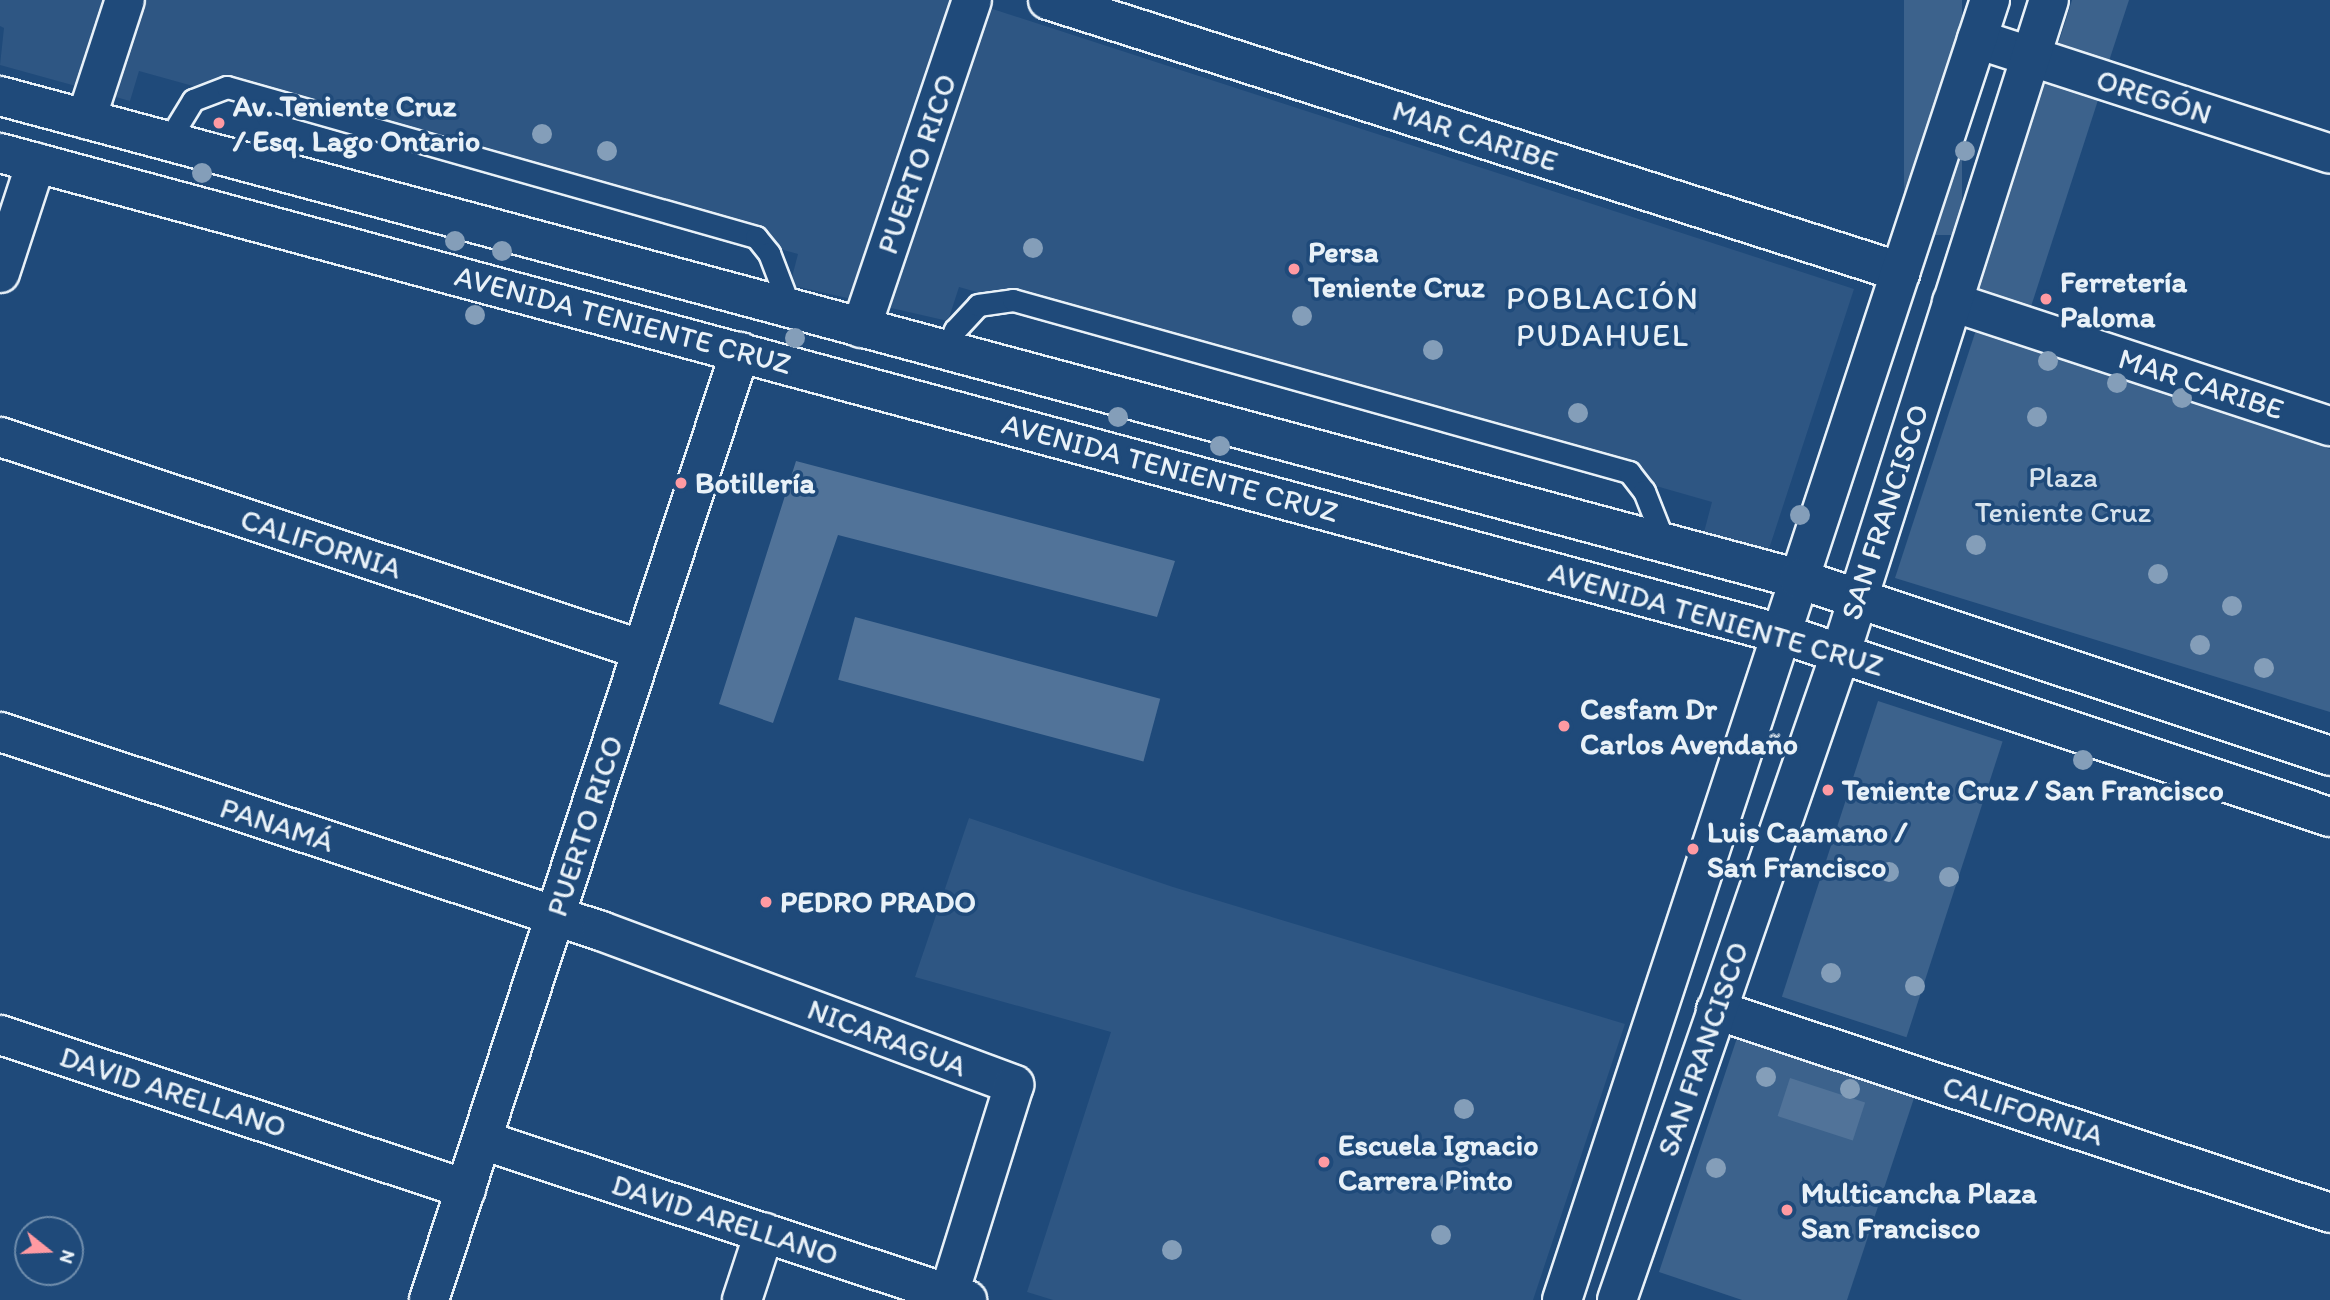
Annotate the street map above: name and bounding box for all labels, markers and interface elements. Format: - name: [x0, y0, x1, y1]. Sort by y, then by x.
- street label: OREGÓN: [2092, 61, 2216, 133]
- street label: PUERTO RICO: [869, 69, 965, 259]
- place label: Av. Teniente Cruz / Esq. Lago Ontario: [233, 88, 480, 158]
- street label: MAR CARIBE: [1389, 93, 1561, 179]
- marker: Av. Teniente Cruz / Esq. Lago Ontario: [211, 115, 227, 131]
- place label: Persa Teniente Cruz: [1308, 234, 1485, 304]
- street label: AVENIDA TENIENTE CRUZ: [453, 258, 793, 382]
- marker: Persa Teniente Cruz: [1286, 261, 1302, 277]
- place label: Ferretería Paloma: [2060, 264, 2187, 334]
- district label: POBLACIÓN PUDAHUEL: [1507, 280, 1699, 355]
- marker: Ferretería Paloma: [2038, 291, 2054, 307]
- street label: MAR CARIBE: [2115, 341, 2287, 427]
- street label: SAN FRANCISCO: [1834, 401, 1936, 623]
- street label: AVENIDA TENIENTE CRUZ: [1000, 406, 1340, 530]
- park label: Plaza Teniente Cruz: [1975, 459, 2151, 530]
- place label: Botillería: [695, 465, 815, 501]
- marker: Botillería: [673, 475, 689, 491]
- street label: CALIFORNIA: [236, 501, 406, 587]
- street label: AVENIDA TENIENTE CRUZ: [1546, 554, 1886, 684]
- place label: Cesfam Dr Carlos Avendaño: [1580, 691, 1797, 762]
- marker: Cesfam Dr Carlos Avendaño: [1554, 716, 1574, 736]
- street label: PUERTO RICO: [539, 731, 631, 921]
- place label: Teniente Cruz / San Francisco: [1842, 772, 2224, 808]
- marker: Teniente Cruz / San Francisco: [1820, 782, 1836, 798]
- street label: PANAMÁ: [216, 790, 338, 860]
- place label: Luis Caamano / San Francisco: [1707, 814, 1907, 884]
- marker: Luis Caamano / San Francisco: [1685, 841, 1701, 857]
- place label: PEDRO PRADO: [780, 884, 976, 920]
- marker: PEDRO PRADO: [758, 894, 774, 910]
- street label: SAN FRANCISCO: [1650, 938, 1756, 1160]
- street label: NICARAGUA: [802, 991, 972, 1085]
- street label: DAVID ARELLANO: [55, 1038, 291, 1146]
- street label: CALIFORNIA: [1938, 1068, 2108, 1154]
- place label: Escuela Ignacio Carrera Pinto: [1338, 1127, 1538, 1198]
- marker: Escuela Ignacio Carrera Pinto: [1316, 1154, 1332, 1170]
- street label: DAVID ARELLANO: [607, 1166, 843, 1274]
- place label: Multicancha Plaza San Francisco: [1801, 1175, 2037, 1246]
- marker: Multicancha Plaza San Francisco: [1779, 1202, 1795, 1218]
- north arrow: [14, 1216, 84, 1286]
- text: N: [55, 1247, 80, 1267]

